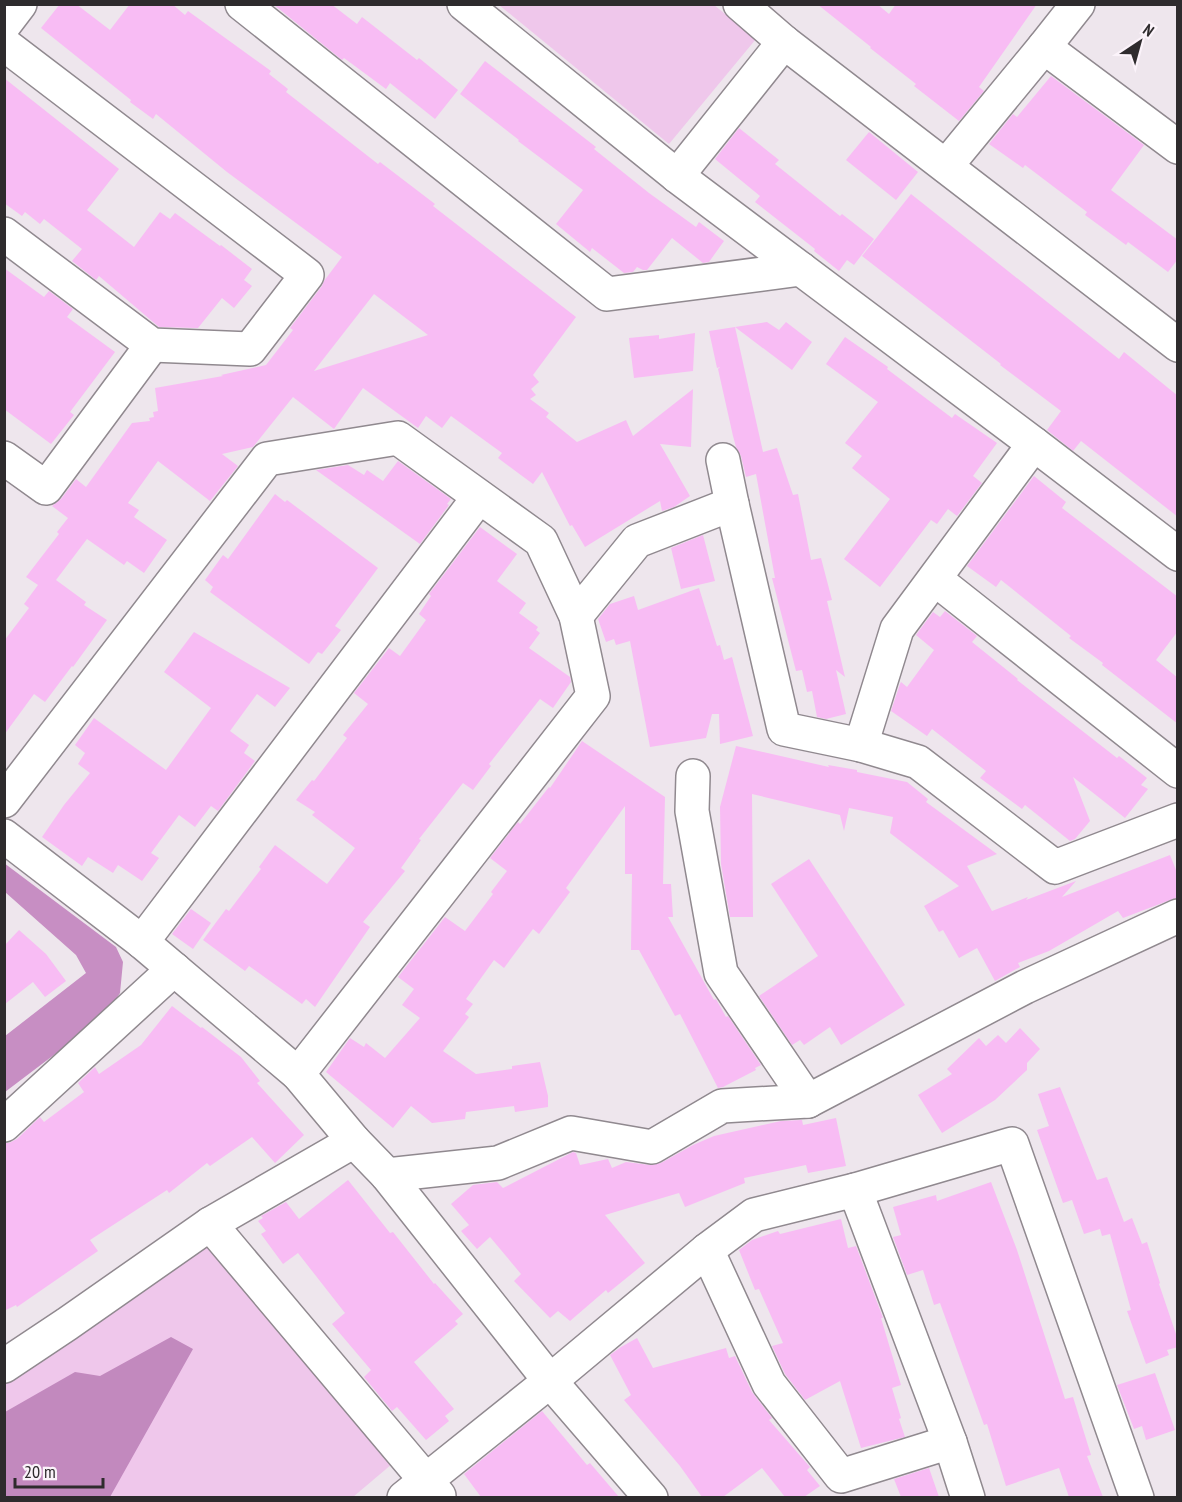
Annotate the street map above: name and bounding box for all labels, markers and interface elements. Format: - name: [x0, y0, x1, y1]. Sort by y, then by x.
- north arrow: [1110, 12, 1170, 72]
- text: N: [1139, 19, 1158, 40]
- scale bar: [15, 1451, 104, 1489]
- text: 20 m: [24, 1460, 56, 1483]

